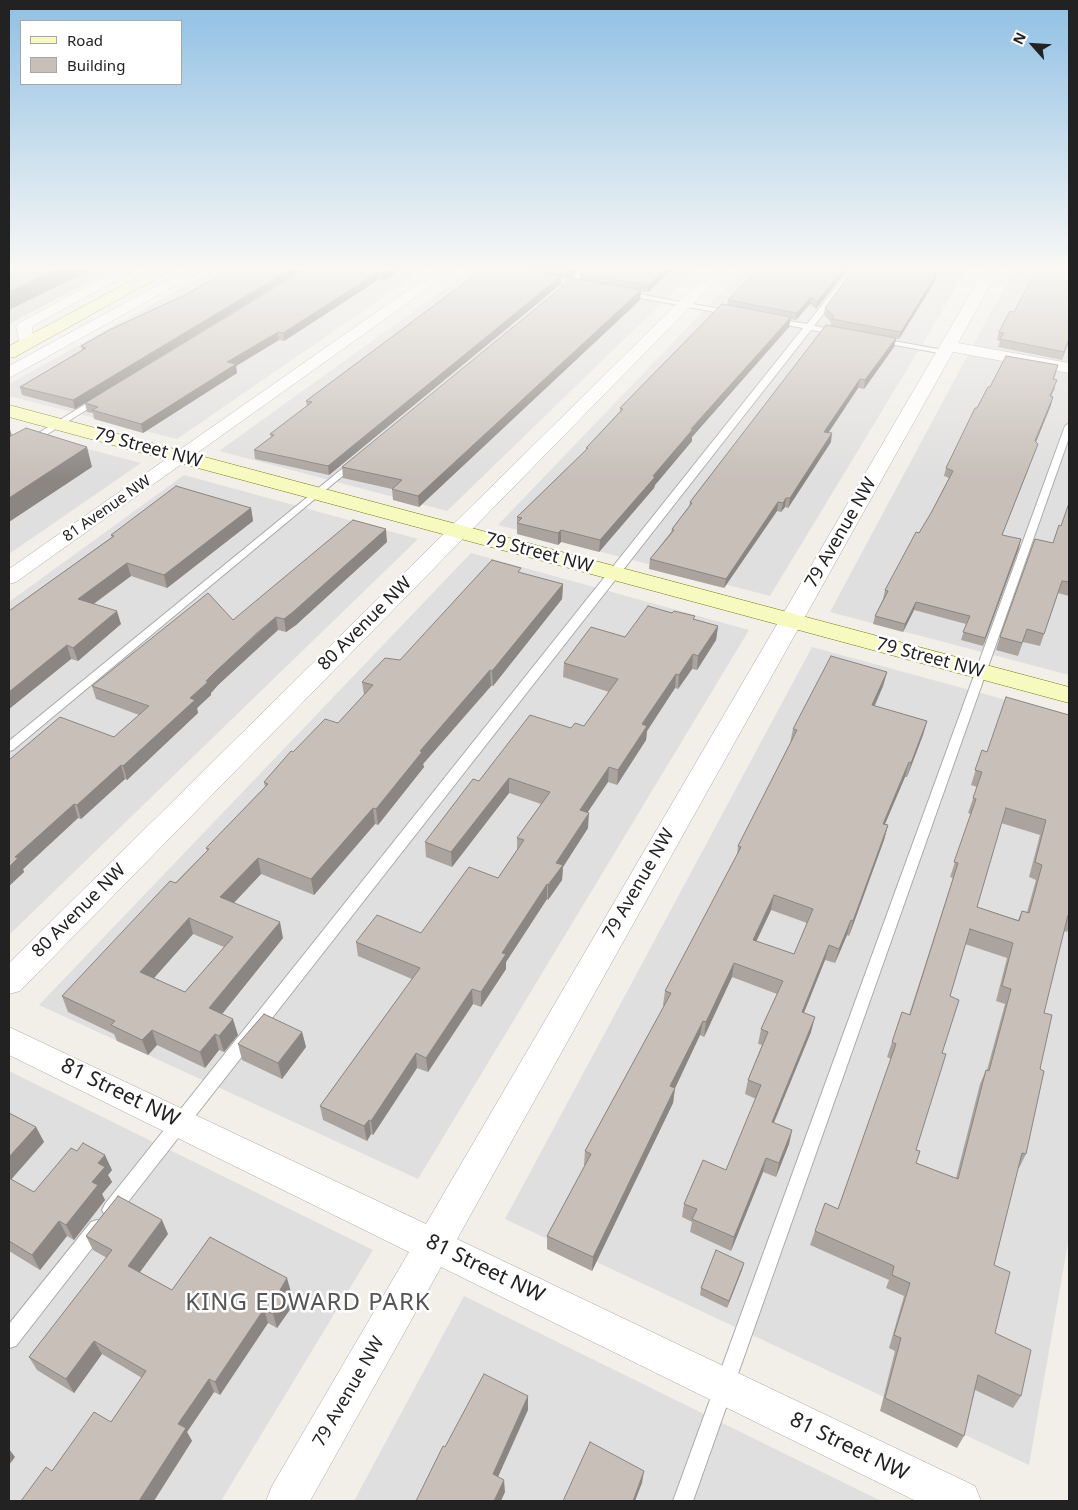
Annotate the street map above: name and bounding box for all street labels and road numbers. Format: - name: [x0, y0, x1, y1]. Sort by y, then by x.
- street label: 79 Street NW: [92, 423, 204, 473]
- street label: 81 Avenue NW: [60, 472, 154, 546]
- street label: 79 Avenue NW: [801, 474, 881, 592]
- street label: 79 Street NW: [483, 528, 595, 578]
- street label: 80 Avenue NW: [314, 573, 416, 675]
- street label: 79 Street NW: [874, 633, 986, 683]
- street label: 79 Avenue NW: [599, 825, 679, 943]
- street label: 80 Avenue NW: [28, 860, 130, 962]
- street label: 81 Street NW: [56, 1053, 184, 1133]
- street label: 81 Street NW: [421, 1229, 549, 1309]
- street label: 79 Avenue NW: [309, 1333, 389, 1451]
- street label: 81 Street NW: [785, 1407, 913, 1487]

